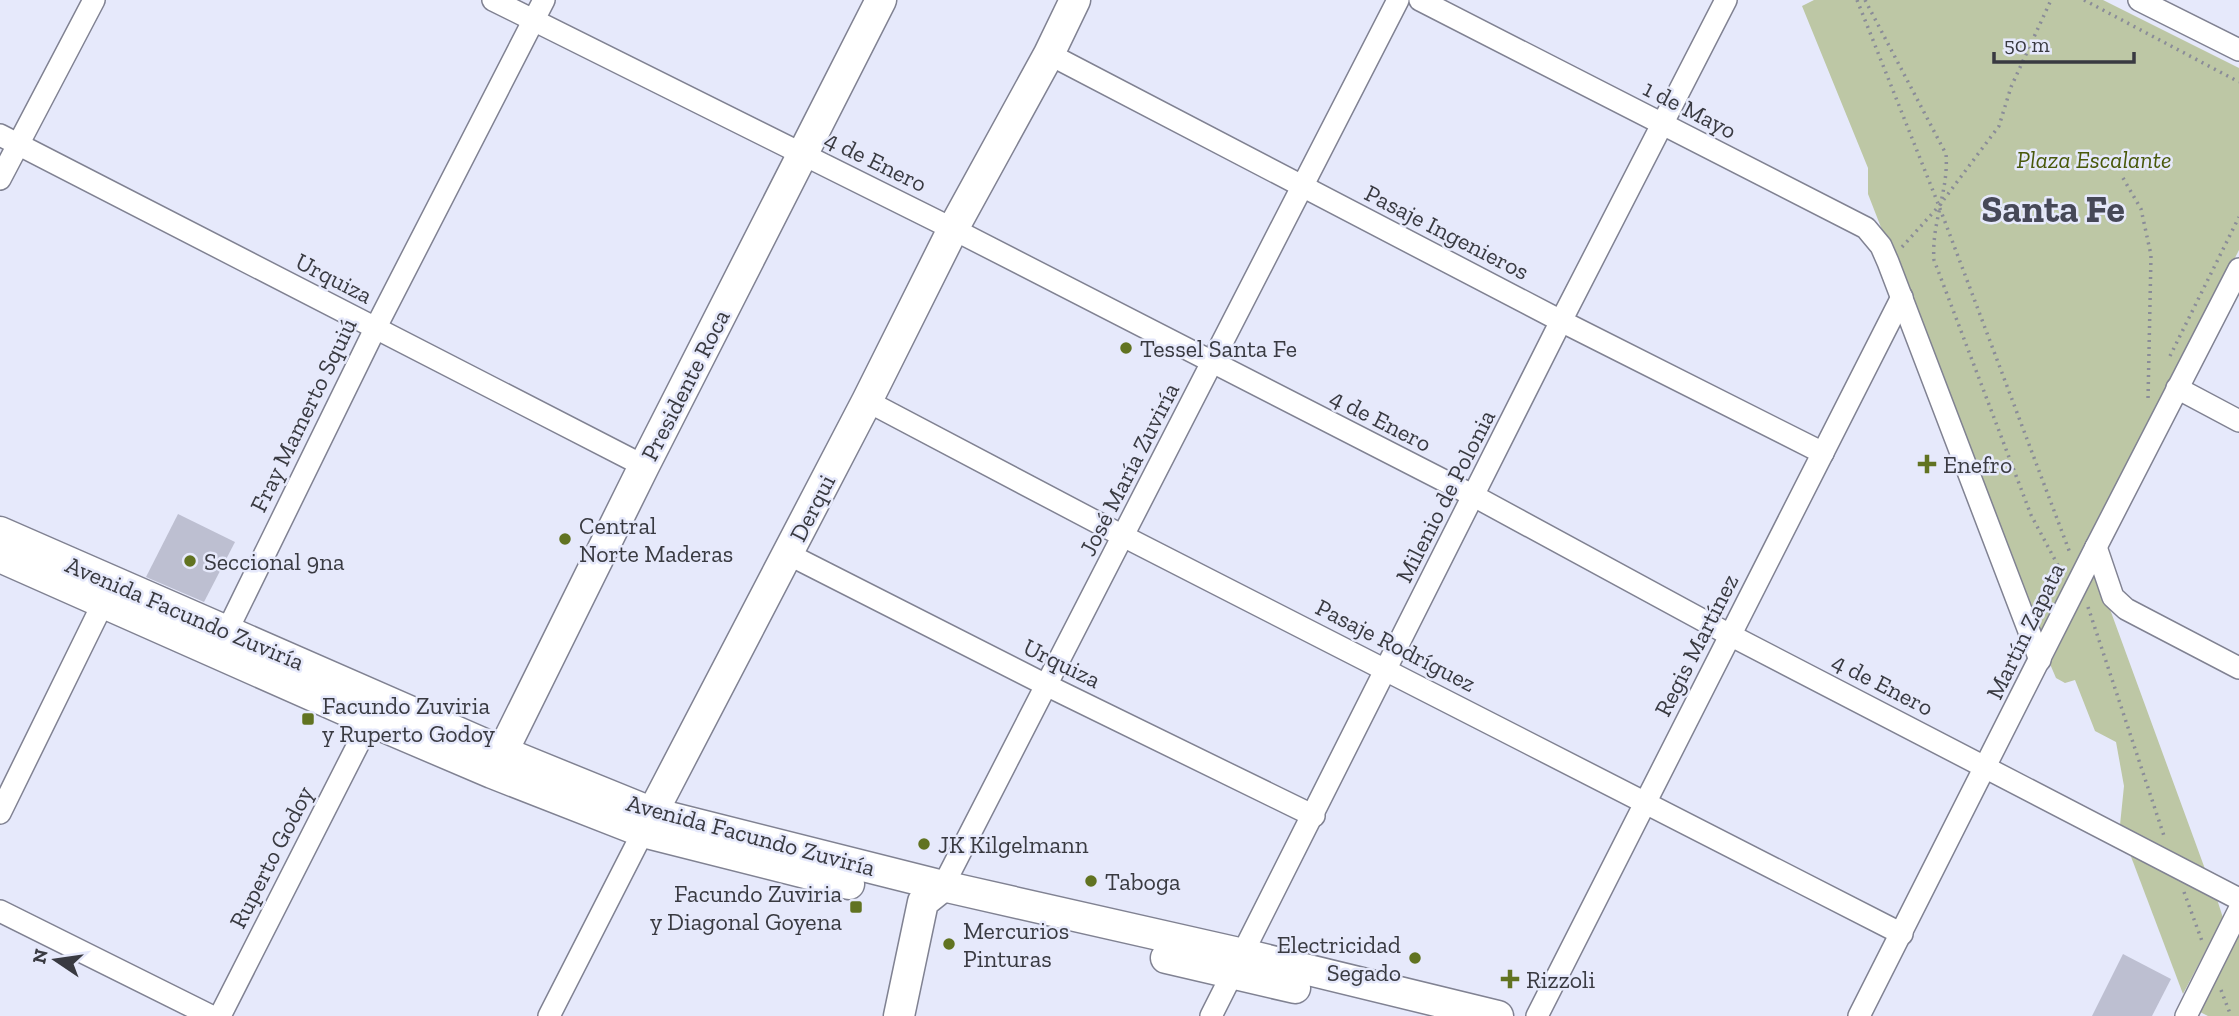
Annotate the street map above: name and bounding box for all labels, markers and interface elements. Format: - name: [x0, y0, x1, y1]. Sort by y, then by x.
- scale bar: [1994, 21, 2134, 65]
- text: 50 m: [2004, 32, 2050, 57]
- street label: 1 de Mayo: [1638, 73, 1742, 145]
- street label: 4 de Enero: [820, 124, 932, 198]
- park label: Plaza Escalante: [2016, 145, 2172, 174]
- street label: Pasaje Ingenieros: [1360, 178, 1534, 286]
- district label: Santa Fe: [1981, 186, 2125, 232]
- street label: Urquiza: [291, 246, 378, 310]
- street label: Presidente Roca: [634, 304, 736, 465]
- street label: Fray Mamerto Squiú: [243, 313, 363, 517]
- place label: Tessel Santa Fe: [1140, 334, 1297, 363]
- marker: Tessel Santa Fe: [1118, 340, 1134, 356]
- street label: José María Zuviría: [1073, 377, 1185, 560]
- street label: 4 de Enero: [1325, 382, 1437, 458]
- street label: Milenio de Polonia: [1389, 404, 1501, 587]
- place label: Enefro: [1943, 450, 2012, 479]
- marker: Enefro: [1917, 454, 1937, 474]
- street label: Derqui: [783, 469, 841, 546]
- place label: Central Norte Maderas: [579, 511, 733, 568]
- marker: Central Norte Maderas: [557, 531, 573, 547]
- place label: Seccional 9na: [204, 547, 345, 576]
- street label: Avenida Facundo Zuviría: [61, 550, 309, 677]
- marker: Seccional 9na: [182, 553, 198, 569]
- street label: Martín Zapata: [1979, 558, 2071, 704]
- street label: Regis Martínez: [1648, 569, 1744, 721]
- street label: Pasaje Rodríguez: [1311, 592, 1481, 698]
- street label: Urquiza: [1019, 632, 1106, 694]
- street label: 4 de Enero: [1827, 646, 1939, 722]
- place label: Facundo Zuviria y Ruperto Godoy: [322, 691, 496, 748]
- marker: Facundo Zuviria y Ruperto Godoy: [300, 711, 316, 727]
- street label: Ruperto Godoy: [223, 780, 320, 933]
- street label: Avenida Facundo Zuviría: [623, 788, 879, 882]
- place label: JK Kilgelmann: [938, 830, 1089, 859]
- marker: JK Kilgelmann: [916, 836, 932, 852]
- place label: Taboga: [1105, 867, 1181, 896]
- marker: Taboga: [1083, 873, 1099, 889]
- place label: Facundo Zuviria y Diagonal Goyena: [650, 879, 842, 936]
- marker: Facundo Zuviria y Diagonal Goyena: [848, 899, 864, 915]
- place label: Mercurios Pinturas: [963, 916, 1069, 973]
- north arrow: [21, 925, 91, 995]
- place label: Electricidad Segado: [1277, 930, 1401, 987]
- marker: Mercurios Pinturas: [941, 936, 957, 952]
- text: N: [27, 947, 53, 966]
- marker: Electricidad Segado: [1407, 950, 1423, 966]
- place label: Rizzoli: [1526, 965, 1595, 994]
- marker: Rizzoli: [1500, 969, 1520, 989]

